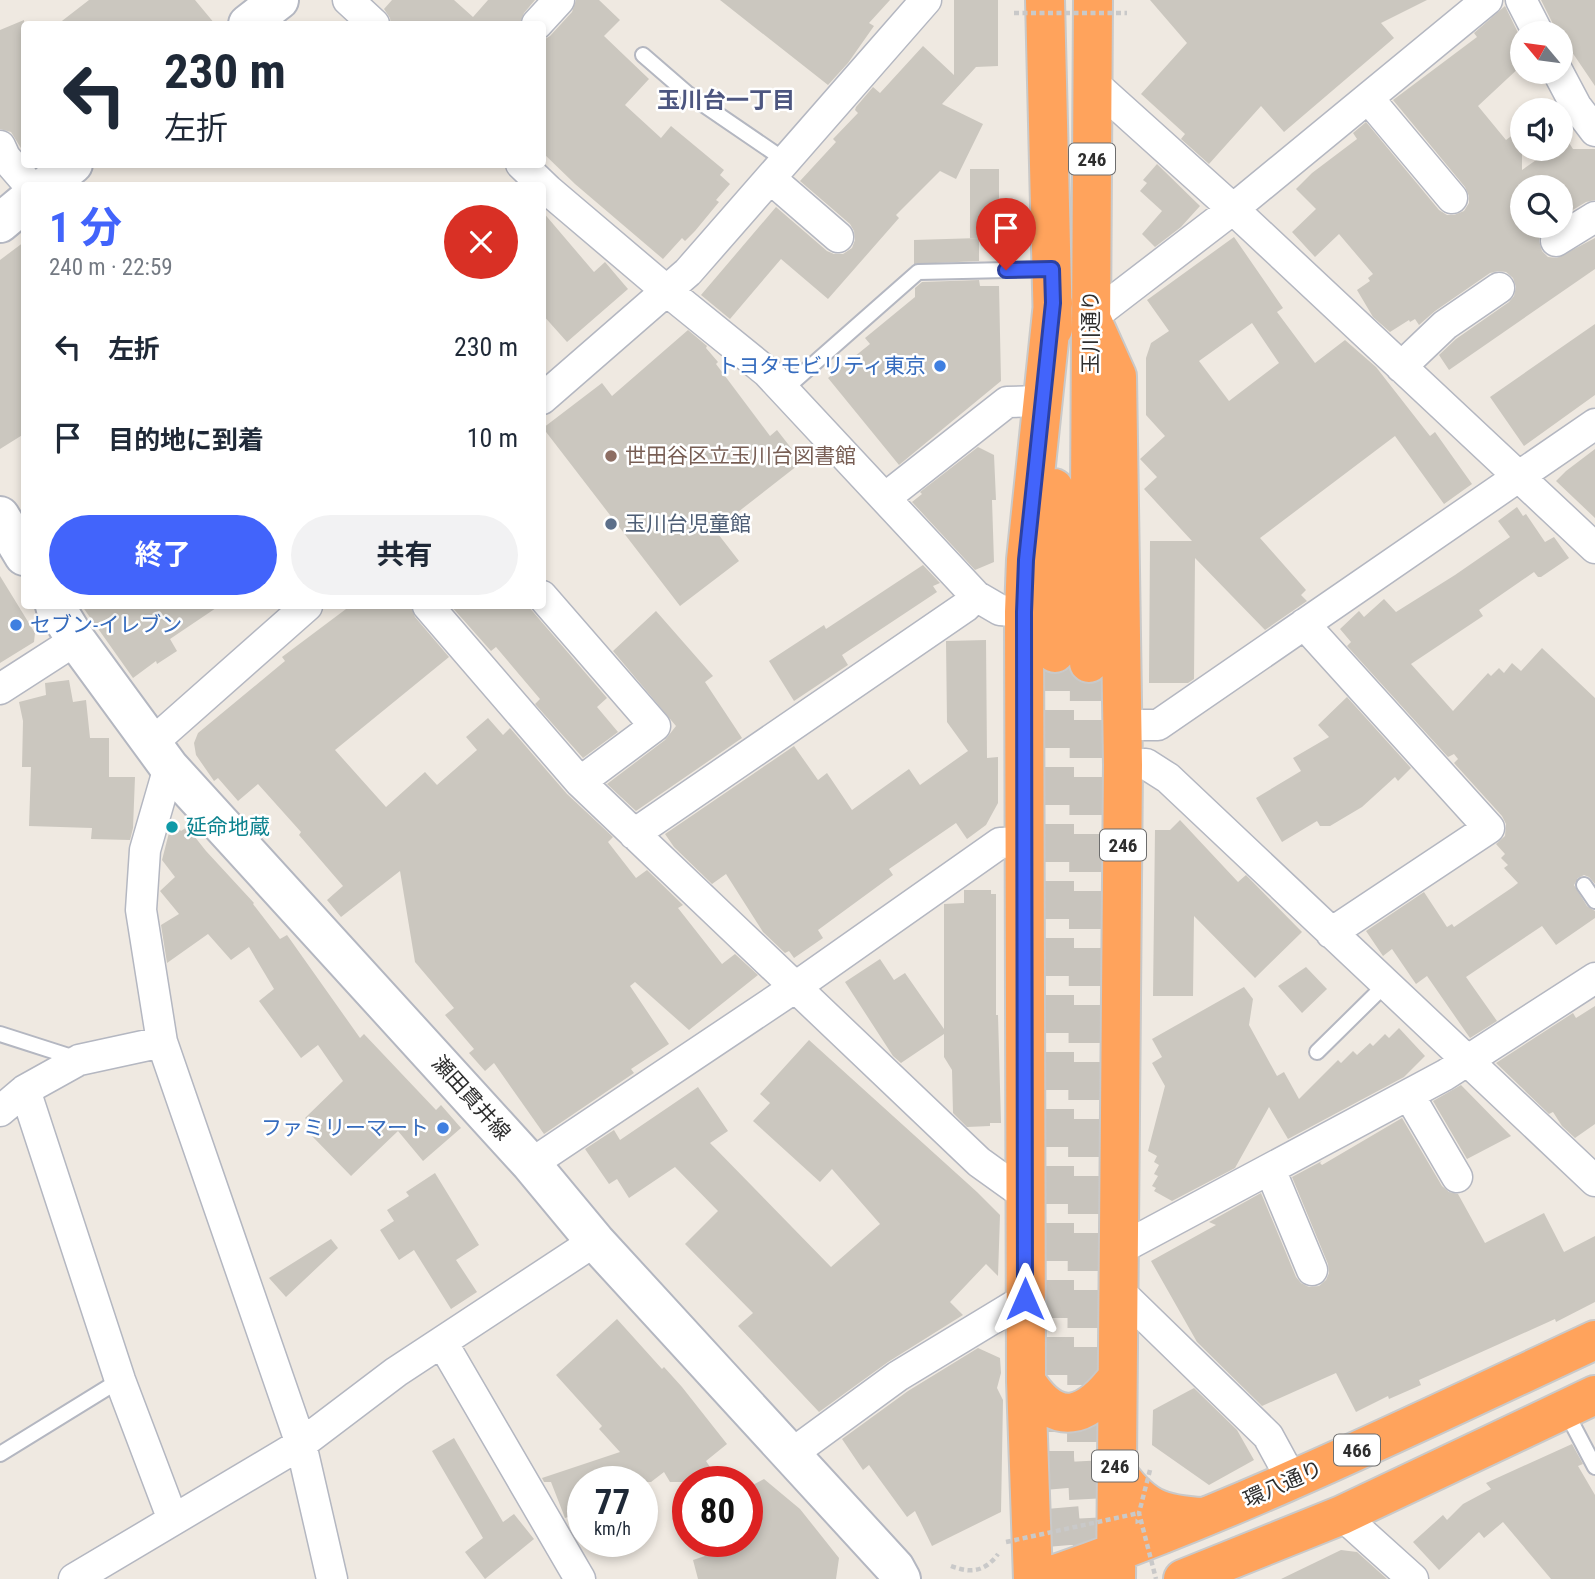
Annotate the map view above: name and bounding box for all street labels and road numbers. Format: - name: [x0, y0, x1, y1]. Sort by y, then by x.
- road number: 246: [1069, 144, 1115, 174]
- street label: 玉川通り: [1079, 290, 1103, 374]
- road number: 246: [1100, 830, 1146, 860]
- street label: 瀬田貫井線: [427, 1051, 515, 1145]
- road number: 466: [1334, 1434, 1380, 1466]
- road number: 246: [1092, 1450, 1138, 1482]
- street label: 環八通り: [1240, 1456, 1326, 1512]

